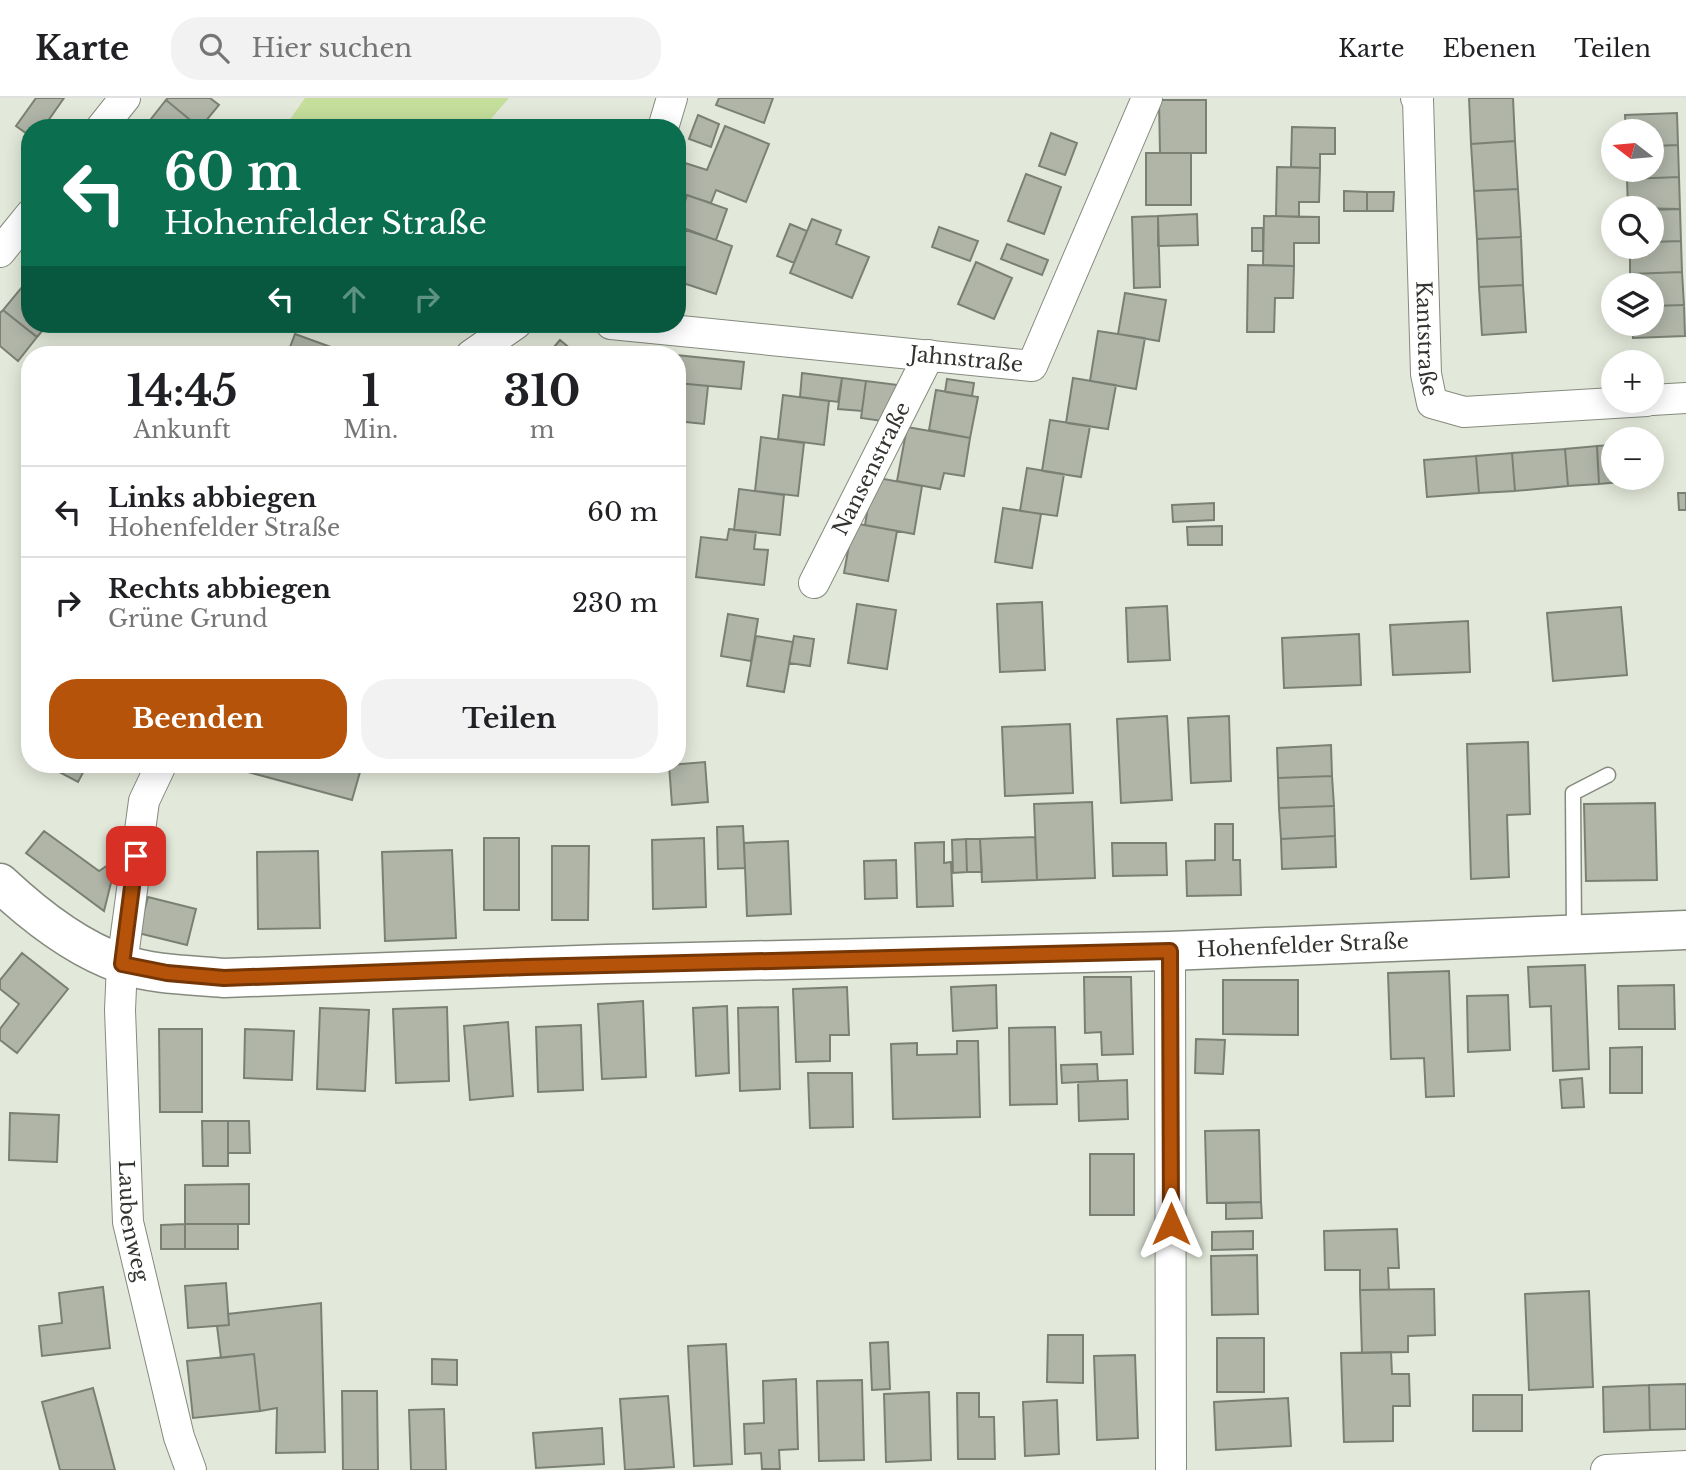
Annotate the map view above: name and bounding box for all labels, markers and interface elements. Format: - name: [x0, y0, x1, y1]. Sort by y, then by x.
- search box: [171, 17, 661, 80]
- text: Karte: [35, 28, 129, 69]
- icon: search: [195, 29, 233, 67]
- text: Hier suchen: [251, 32, 412, 64]
- text: Karte: [1338, 34, 1405, 63]
- text: Ebenen: [1443, 34, 1536, 63]
- text: Teilen: [1574, 34, 1651, 63]
- north arrow: [1601, 119, 1664, 182]
- map controls: [1601, 119, 1664, 490]
- text: 60 m: [164, 142, 301, 203]
- icon: left: [49, 147, 140, 238]
- button: search: [1601, 196, 1664, 259]
- text: Hohenfelder Straße: [164, 203, 487, 243]
- button: layers: [1601, 273, 1664, 336]
- icon: left: [262, 280, 300, 318]
- icon: ahead: [335, 280, 373, 318]
- icon: right: [408, 280, 446, 318]
- street label: Kantstraße: [1410, 280, 1443, 399]
- street label: Jahnstraße: [905, 341, 1024, 378]
- button: +: [1601, 350, 1664, 413]
- text: 14:45: [127, 365, 238, 417]
- text: 1: [361, 365, 380, 417]
- text: 310: [504, 365, 580, 417]
- street label: Nansenstraße: [827, 398, 916, 540]
- text: Ankunft: [133, 416, 231, 444]
- text: Min.: [343, 416, 398, 444]
- text: m: [530, 416, 554, 444]
- button: −: [1601, 427, 1664, 490]
- text: Links abbiegen: [108, 482, 317, 514]
- icon: left: [49, 493, 87, 531]
- text: 60 m: [587, 496, 658, 528]
- text: Hohenfelder Straße: [108, 514, 340, 542]
- text: Rechts abbiegen: [108, 573, 331, 605]
- icon: right: [49, 584, 87, 622]
- text: 230 m: [572, 587, 658, 619]
- text: Grüne Grund: [108, 605, 268, 633]
- button: Beenden: [49, 679, 347, 759]
- button: Teilen: [361, 679, 658, 759]
- pin: [106, 826, 166, 886]
- icon: arrive: [117, 837, 155, 875]
- street label: Hohenfelder Straße: [1196, 928, 1409, 963]
- street label: Laubenweg: [113, 1160, 155, 1285]
- position arrow: [1134, 1187, 1208, 1261]

